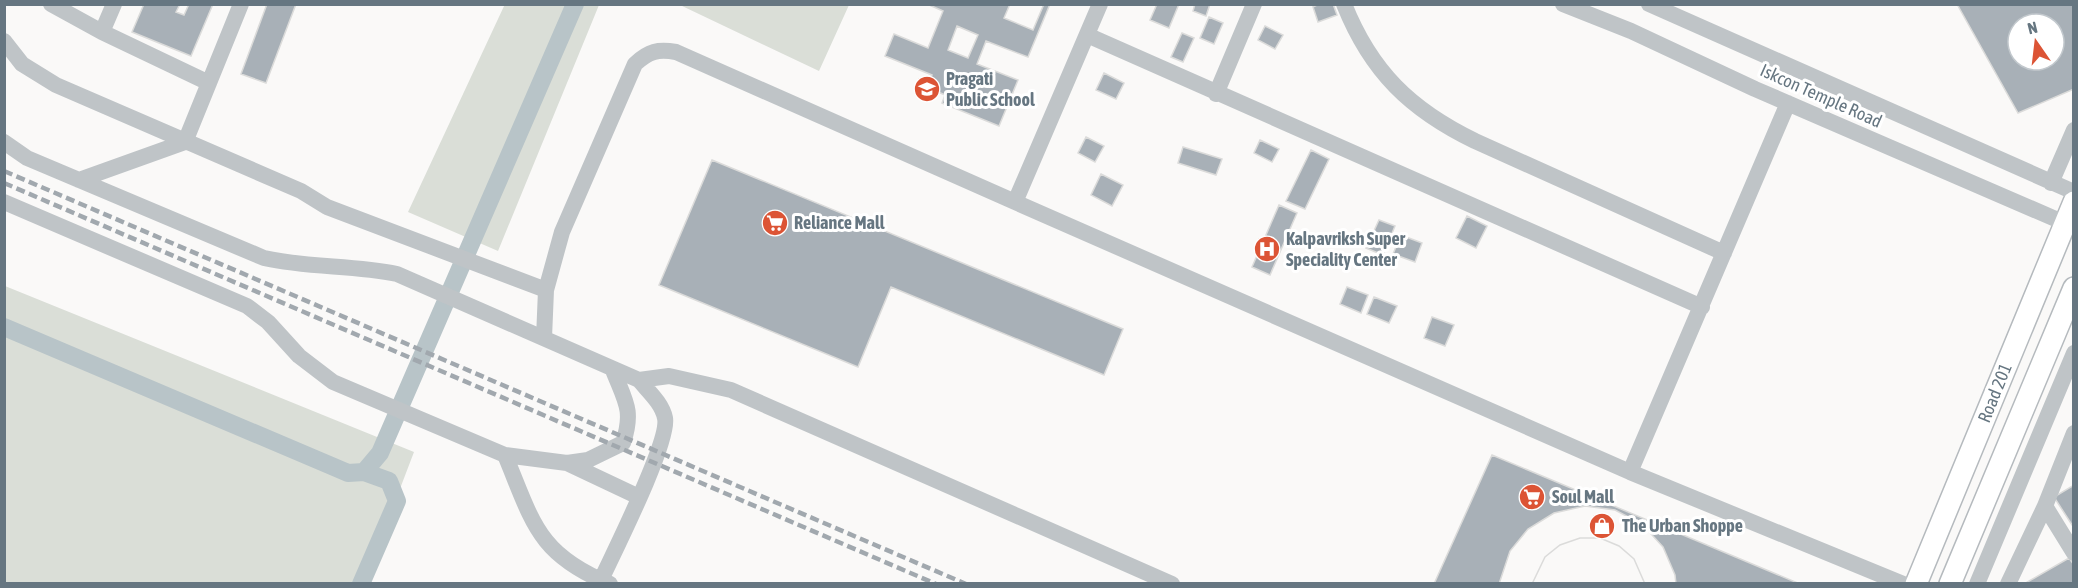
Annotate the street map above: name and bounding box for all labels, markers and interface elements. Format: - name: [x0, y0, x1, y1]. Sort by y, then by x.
- north arrow: [2006, 12, 2066, 72]
- text: N: [2026, 18, 2039, 37]
- street label: Iskcon Temple Road: [1757, 59, 1885, 132]
- place label: Pragati Public School: [946, 68, 1035, 110]
- school or university icon: Pragati Public School: [912, 74, 942, 104]
- supermarket icon: Reliance Mall: [760, 208, 790, 238]
- place label: Reliance Mall: [794, 212, 885, 233]
- place label: Kalpavriksh Super Speciality Center: [1286, 228, 1406, 270]
- hospital icon: Kalpavriksh Super Speciality Center: [1252, 234, 1282, 264]
- street label: Road 201: [1973, 360, 2016, 426]
- supermarket icon: Soul Mall: [1517, 482, 1547, 512]
- place label: Soul Mall: [1552, 486, 1614, 507]
- shop icon: The Urban Shoppe: [1587, 511, 1617, 541]
- place label: The Urban Shoppe: [1622, 515, 1743, 536]

